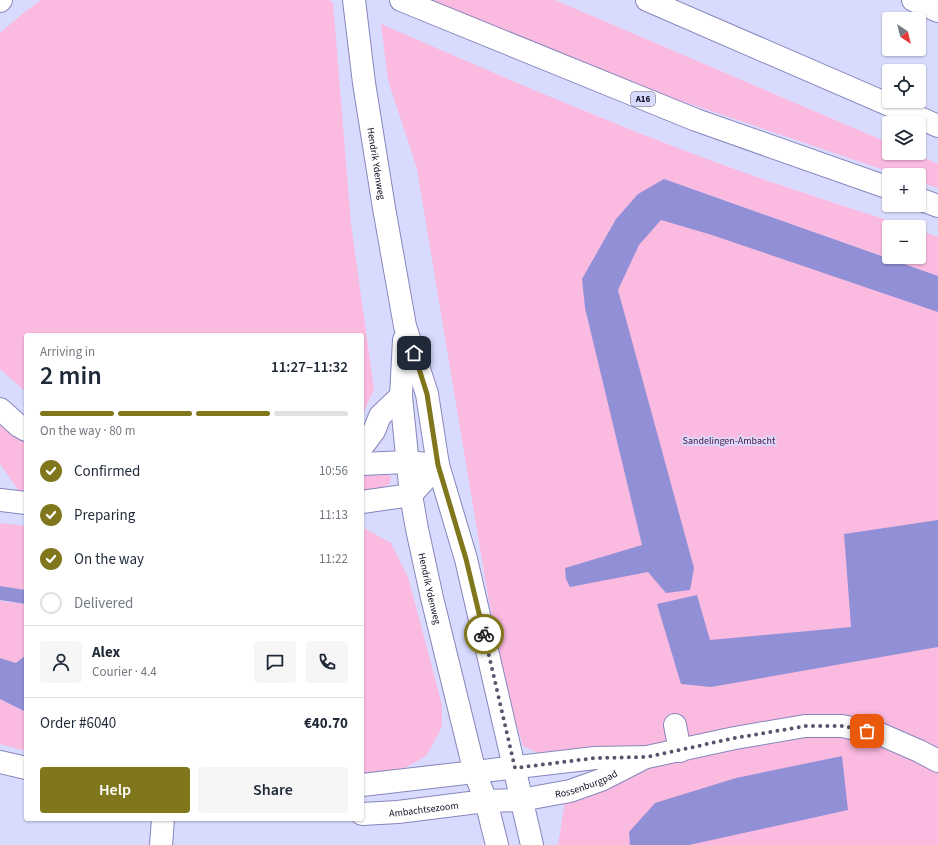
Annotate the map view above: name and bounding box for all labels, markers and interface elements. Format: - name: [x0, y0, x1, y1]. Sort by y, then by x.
- north arrow: [882, 12, 926, 56]
- map controls: [882, 12, 926, 264]
- button: locate: [882, 64, 926, 108]
- road number: A16: [631, 92, 655, 106]
- button: layers: [882, 116, 926, 160]
- street label: Hendrik Ydenweg: [363, 126, 389, 201]
- button: +: [882, 168, 926, 212]
- button: −: [882, 220, 926, 264]
- pin: [397, 336, 431, 370]
- icon: home: [403, 342, 425, 364]
- text: Arriving in: [40, 343, 95, 361]
- text: 2 min: [40, 357, 102, 394]
- text: 11:27–11:32: [271, 357, 348, 378]
- text: On the way · 80 m: [40, 422, 135, 440]
- park label: Sandelingen-Ambacht: [683, 434, 776, 448]
- icon: check: [40, 460, 62, 482]
- text: Confirmed: [74, 461, 140, 482]
- text: 10:56: [319, 462, 348, 480]
- icon: check: [40, 504, 62, 526]
- text: Preparing: [74, 505, 135, 526]
- text: 11:13: [319, 506, 348, 524]
- icon: check: [40, 548, 62, 570]
- text: On the way: [74, 549, 144, 570]
- text: 11:22: [319, 550, 348, 568]
- street label: Hendrik Ydenweg: [414, 552, 444, 626]
- text: Delivered: [74, 593, 133, 614]
- courier: [464, 614, 504, 654]
- icon: bike: [473, 623, 495, 645]
- button: person: [40, 641, 82, 683]
- button: chat: [254, 641, 296, 683]
- button: phone: [306, 641, 348, 683]
- text: Alex: [92, 642, 120, 663]
- text: Courier · 4.4: [92, 663, 157, 681]
- text: Order #6040: [40, 713, 116, 734]
- text: €40.70: [304, 713, 348, 734]
- pin: [850, 714, 884, 748]
- icon: bag: [856, 720, 878, 742]
- button: Help: [40, 767, 190, 813]
- button: Share: [198, 767, 348, 813]
- street label: Rossenburgpad: [554, 767, 620, 802]
- street label: Ambachtsezoom: [389, 798, 459, 820]

